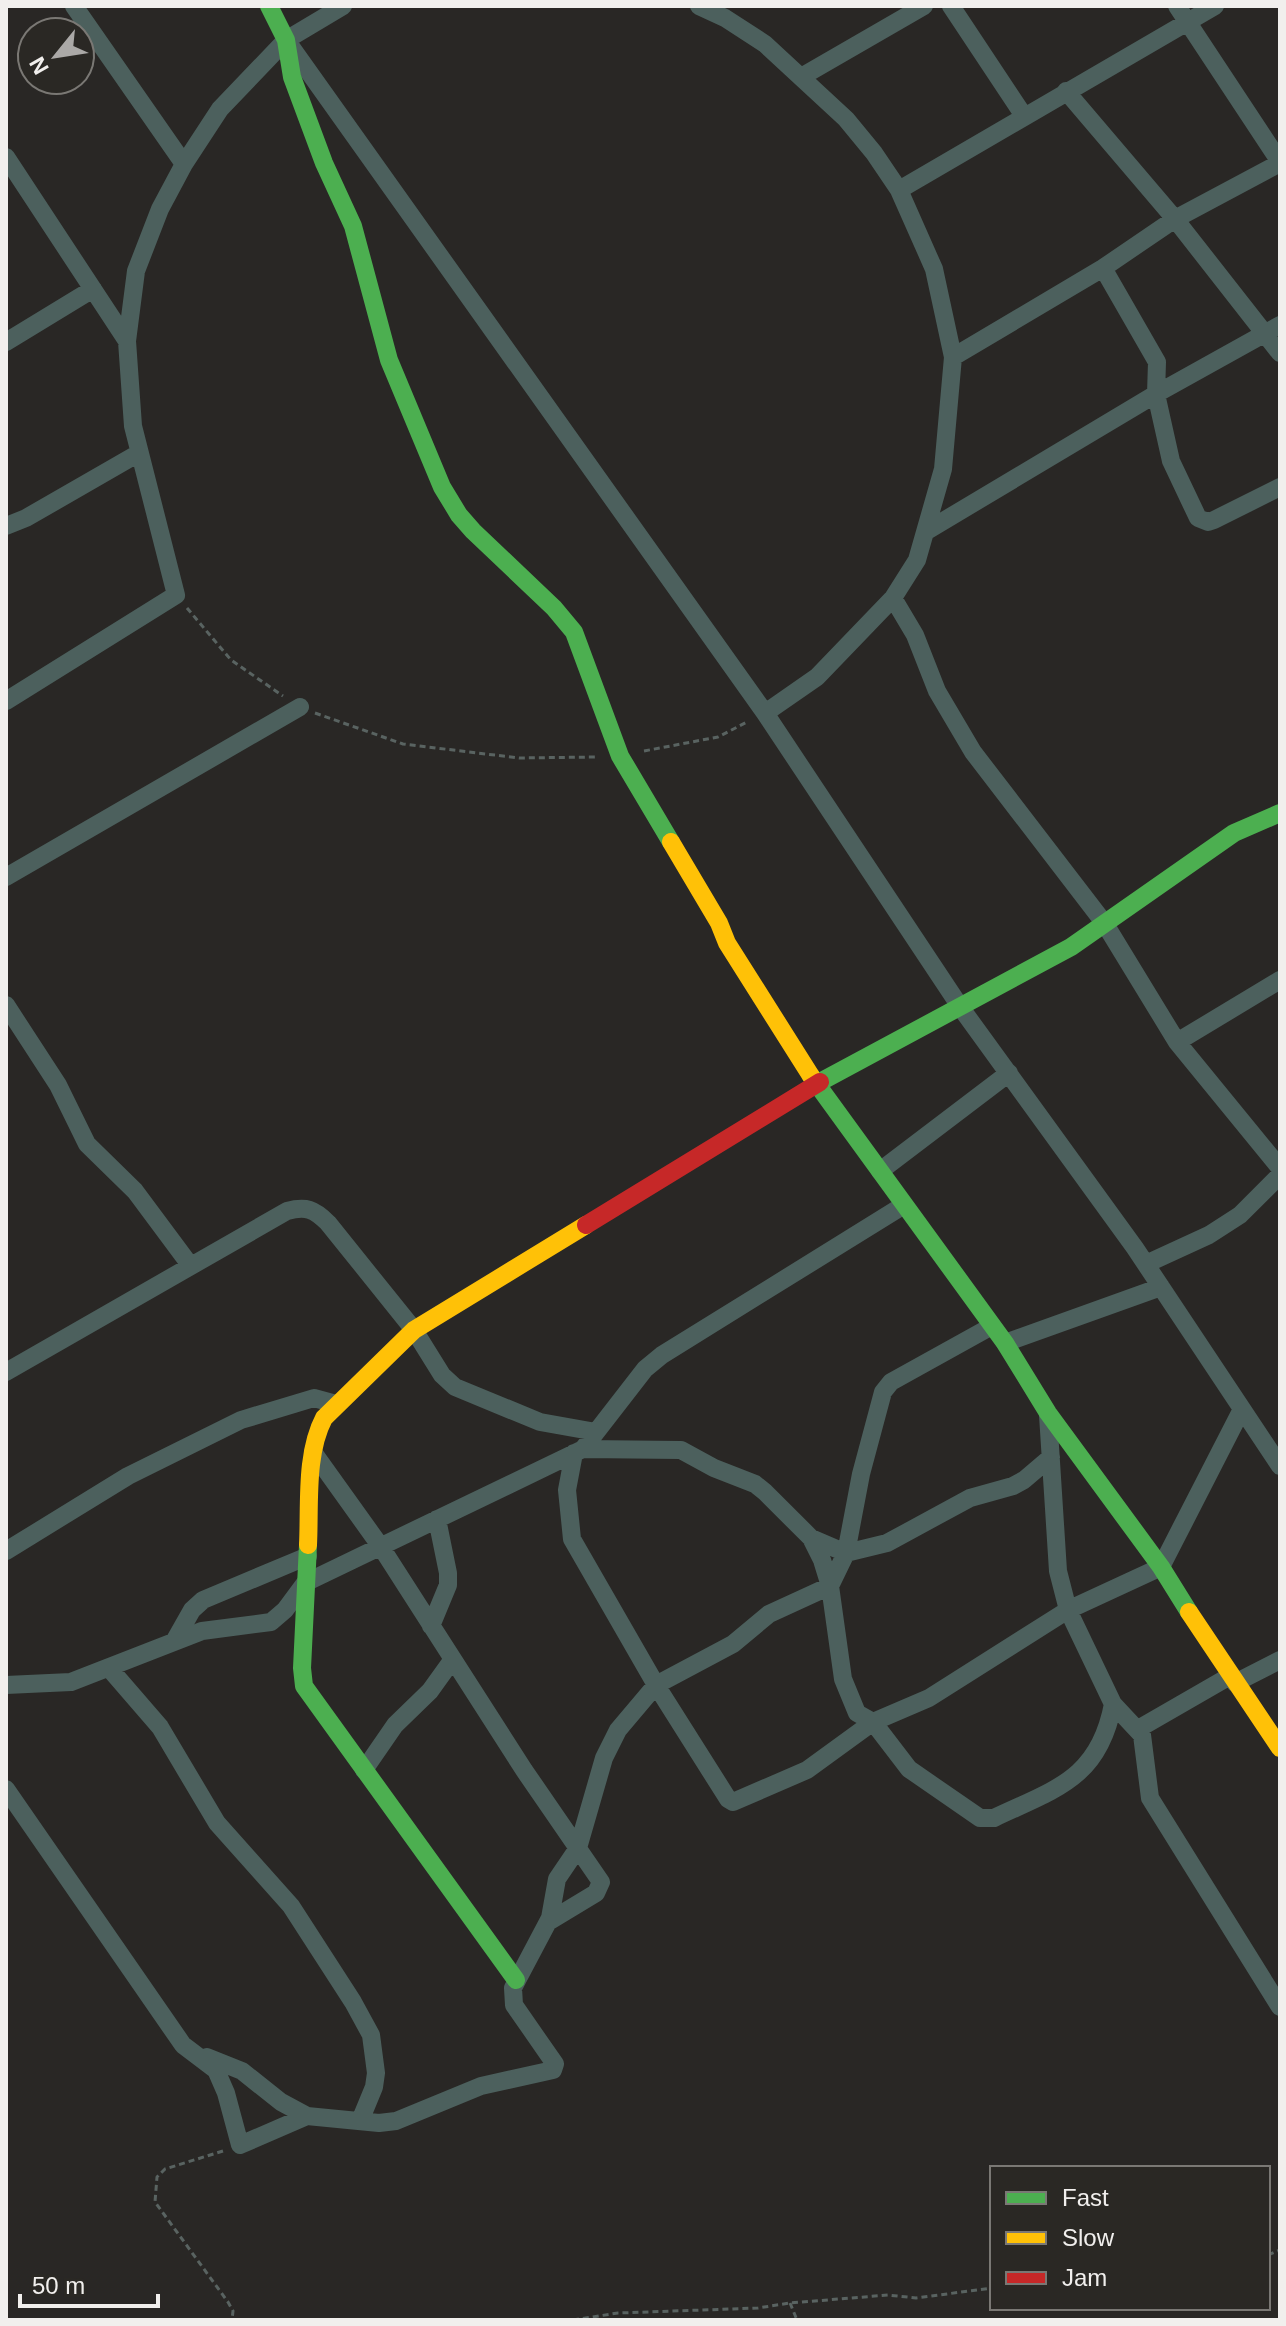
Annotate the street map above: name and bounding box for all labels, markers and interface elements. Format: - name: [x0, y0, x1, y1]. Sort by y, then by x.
- north arrow: [16, 16, 96, 96]
- text: N: [24, 53, 54, 79]
- legend: [990, 2166, 1270, 2310]
- text: Fast: [1062, 2184, 1109, 2211]
- text: Slow: [1062, 2224, 1115, 2251]
- scale bar: [20, 2258, 158, 2308]
- text: Jam: [1062, 2264, 1107, 2291]
- text: 50 m: [32, 2272, 85, 2299]

